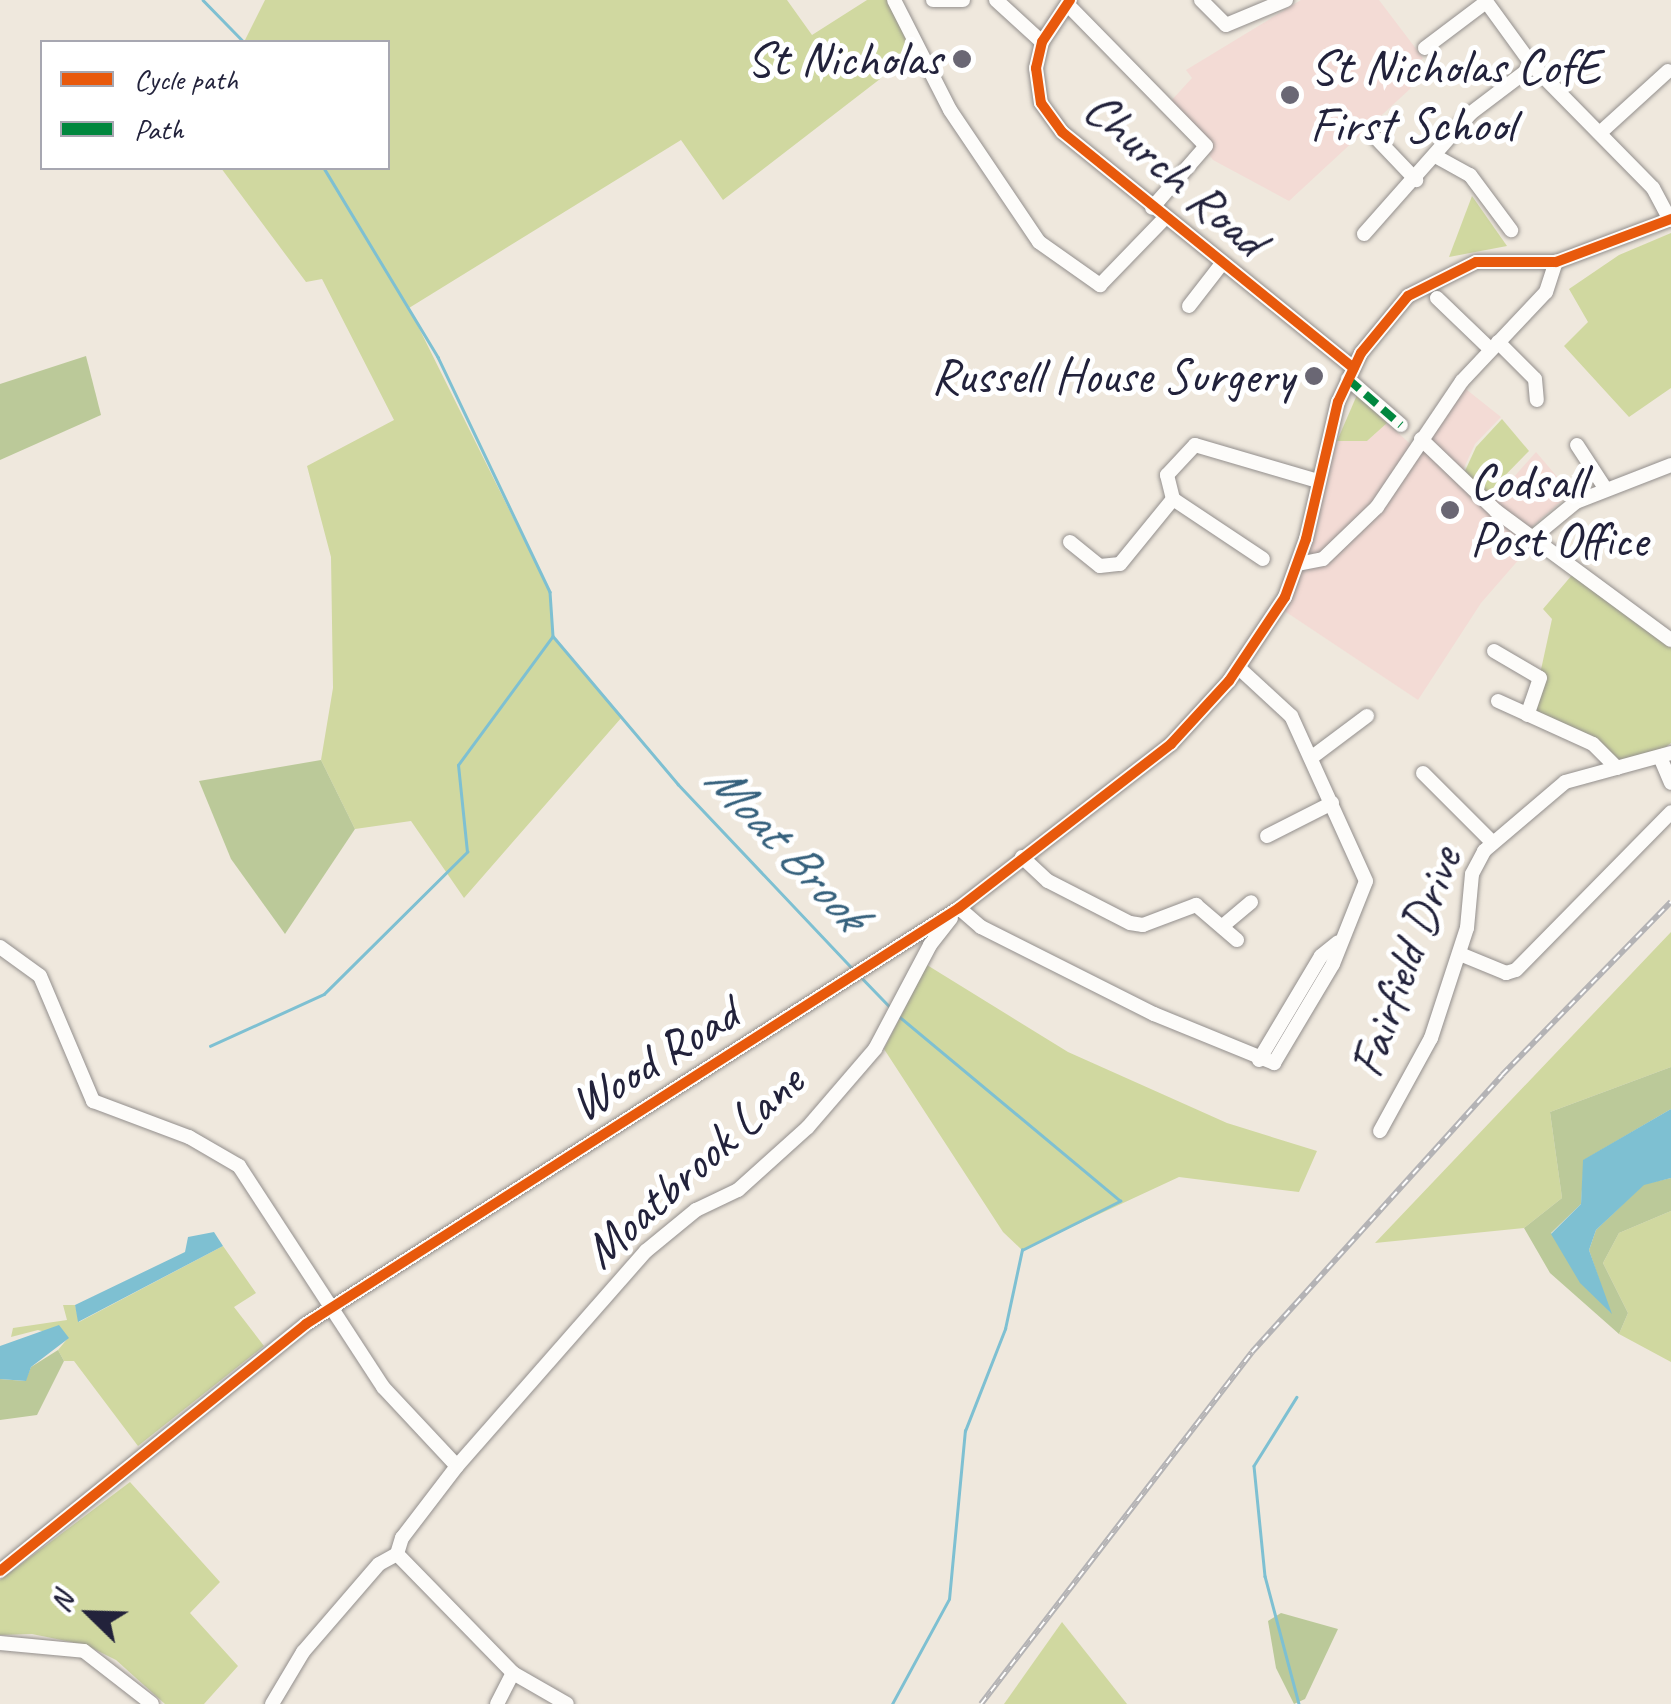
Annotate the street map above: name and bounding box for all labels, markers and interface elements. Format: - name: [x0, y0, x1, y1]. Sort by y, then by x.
- place label: St Nicholas: [744, 29, 942, 89]
- place label: St Nicholas CofE First School: [1310, 36, 1603, 154]
- legend: [40, 40, 390, 170]
- marker: St Nicholas: [951, 48, 973, 70]
- text: Cycle path: [134, 60, 238, 98]
- street label: Church Road: [1072, 79, 1278, 269]
- marker: St Nicholas CofE First School: [1279, 84, 1301, 106]
- text: Path: [134, 110, 183, 148]
- place label: Russell House Surgery: [932, 346, 1294, 406]
- marker: Russell House Surgery: [1303, 365, 1325, 387]
- place label: Codsall Post Office: [1470, 451, 1647, 568]
- marker: Codsall Post Office: [1439, 499, 1461, 521]
- water label: Moat Brook: [692, 749, 880, 943]
- street label: Fairfield Drive: [1336, 839, 1474, 1085]
- street label: Wood Road: [559, 984, 749, 1134]
- street label: Moatbrook Lane: [570, 1051, 816, 1281]
- north arrow: [40, 1564, 140, 1664]
- text: N: [42, 1587, 81, 1617]

